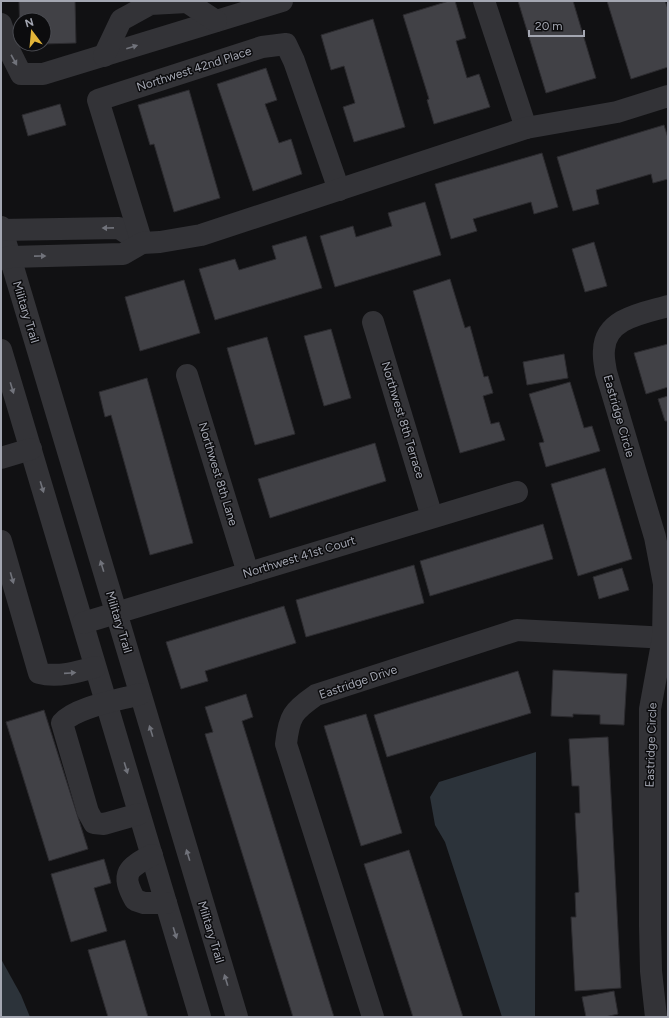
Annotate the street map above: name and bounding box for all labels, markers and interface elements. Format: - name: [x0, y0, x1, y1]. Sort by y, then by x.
- north arrow: [12, 12, 52, 52]
- scale bar: [529, 12, 584, 38]
- text: N: [23, 15, 35, 30]
- text: 20 m: [535, 19, 563, 33]
- one-way arrow: [126, 44, 138, 50]
- street label: Northwest 42nd Place: [135, 44, 254, 94]
- one-way arrow: [11, 55, 17, 66]
- one-way arrow: [101, 225, 114, 231]
- one-way arrow: [34, 253, 47, 259]
- street label: Military Trail: [10, 279, 42, 345]
- street label: Northwest 8th Terrace: [379, 360, 428, 481]
- street label: Eastridge Circle: [601, 373, 638, 459]
- one-way arrow: [9, 382, 15, 394]
- street label: Northwest 8th Lane: [196, 421, 241, 528]
- one-way arrow: [39, 481, 45, 493]
- street label: Northwest 41st Court: [241, 533, 357, 581]
- one-way arrow: [99, 560, 105, 572]
- one-way arrow: [9, 572, 15, 584]
- street label: Military Trail: [103, 589, 135, 655]
- street label: Eastridge Drive: [317, 662, 399, 702]
- one-way arrow: [64, 670, 76, 677]
- street label: Eastridge Circle: [643, 702, 659, 788]
- one-way arrow: [148, 724, 154, 736]
- one-way arrow: [123, 762, 129, 774]
- one-way arrow: [185, 849, 191, 861]
- street label: Military Trail: [195, 899, 227, 965]
- one-way arrow: [172, 927, 178, 939]
- one-way arrow: [223, 973, 229, 985]

